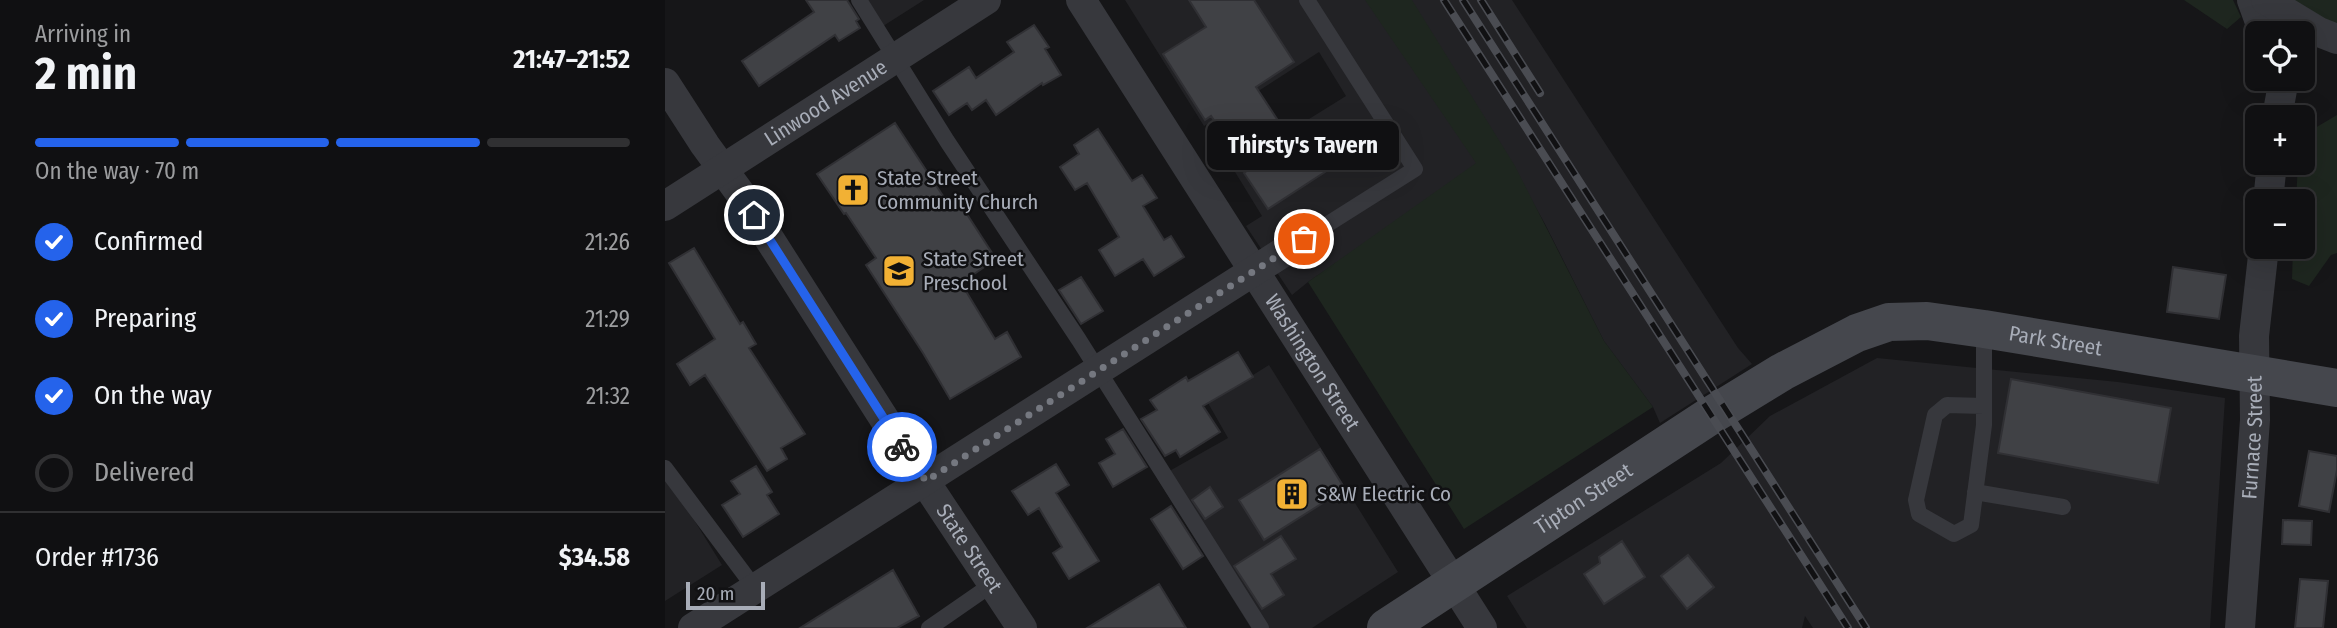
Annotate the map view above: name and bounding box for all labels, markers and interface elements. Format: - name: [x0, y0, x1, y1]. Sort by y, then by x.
- text: Arriving in: [35, 20, 131, 48]
- map controls: [2245, 21, 2315, 259]
- button: locate: [2245, 21, 2315, 91]
- text: 21:47–21:52: [513, 44, 630, 75]
- text: 2 min: [35, 46, 137, 101]
- street label: Linwood Avenue: [759, 54, 892, 152]
- button: +: [2245, 105, 2315, 175]
- callout: Thirsty's Tavern: [1208, 120, 1400, 169]
- text: Thirsty's Tavern: [1228, 131, 1378, 159]
- text: On the way · 70 m: [35, 157, 199, 185]
- place label: State Street Community Church: [877, 165, 1038, 215]
- church icon: State Street Community Church: [834, 171, 872, 209]
- pin: [724, 185, 784, 245]
- button: −: [2245, 189, 2315, 259]
- icon: home: [735, 196, 773, 234]
- pin: [1274, 209, 1334, 269]
- icon: bag: [1285, 220, 1323, 258]
- icon: check: [35, 223, 73, 261]
- text: Confirmed: [94, 226, 204, 257]
- text: 21:26: [585, 228, 630, 256]
- place label: State Street Preschool: [923, 246, 1024, 296]
- school or university icon: State Street Preschool: [880, 252, 918, 290]
- street label: Washington Street: [1259, 289, 1366, 436]
- icon: check: [35, 300, 73, 338]
- text: Preparing: [94, 303, 196, 334]
- text: 21:29: [585, 305, 630, 333]
- street label: Park Street: [2007, 320, 2104, 362]
- street label: Furnace Street: [2236, 375, 2268, 500]
- icon: check: [35, 377, 73, 415]
- text: On the way: [94, 380, 212, 411]
- text: 21:32: [586, 382, 630, 410]
- courier: [867, 412, 937, 482]
- icon: bike: [883, 428, 921, 466]
- text: Delivered: [94, 457, 195, 488]
- street label: Tipton Street: [1530, 457, 1637, 540]
- building icon: S&W Electric Co: [1273, 475, 1311, 513]
- place label: S&W Electric Co: [1317, 481, 1451, 507]
- street label: State Street: [930, 499, 1008, 598]
- text: Order #1736: [35, 542, 159, 573]
- text: $34.58: [559, 542, 630, 573]
- scale bar: [686, 579, 765, 611]
- text: 20 m: [697, 582, 734, 605]

